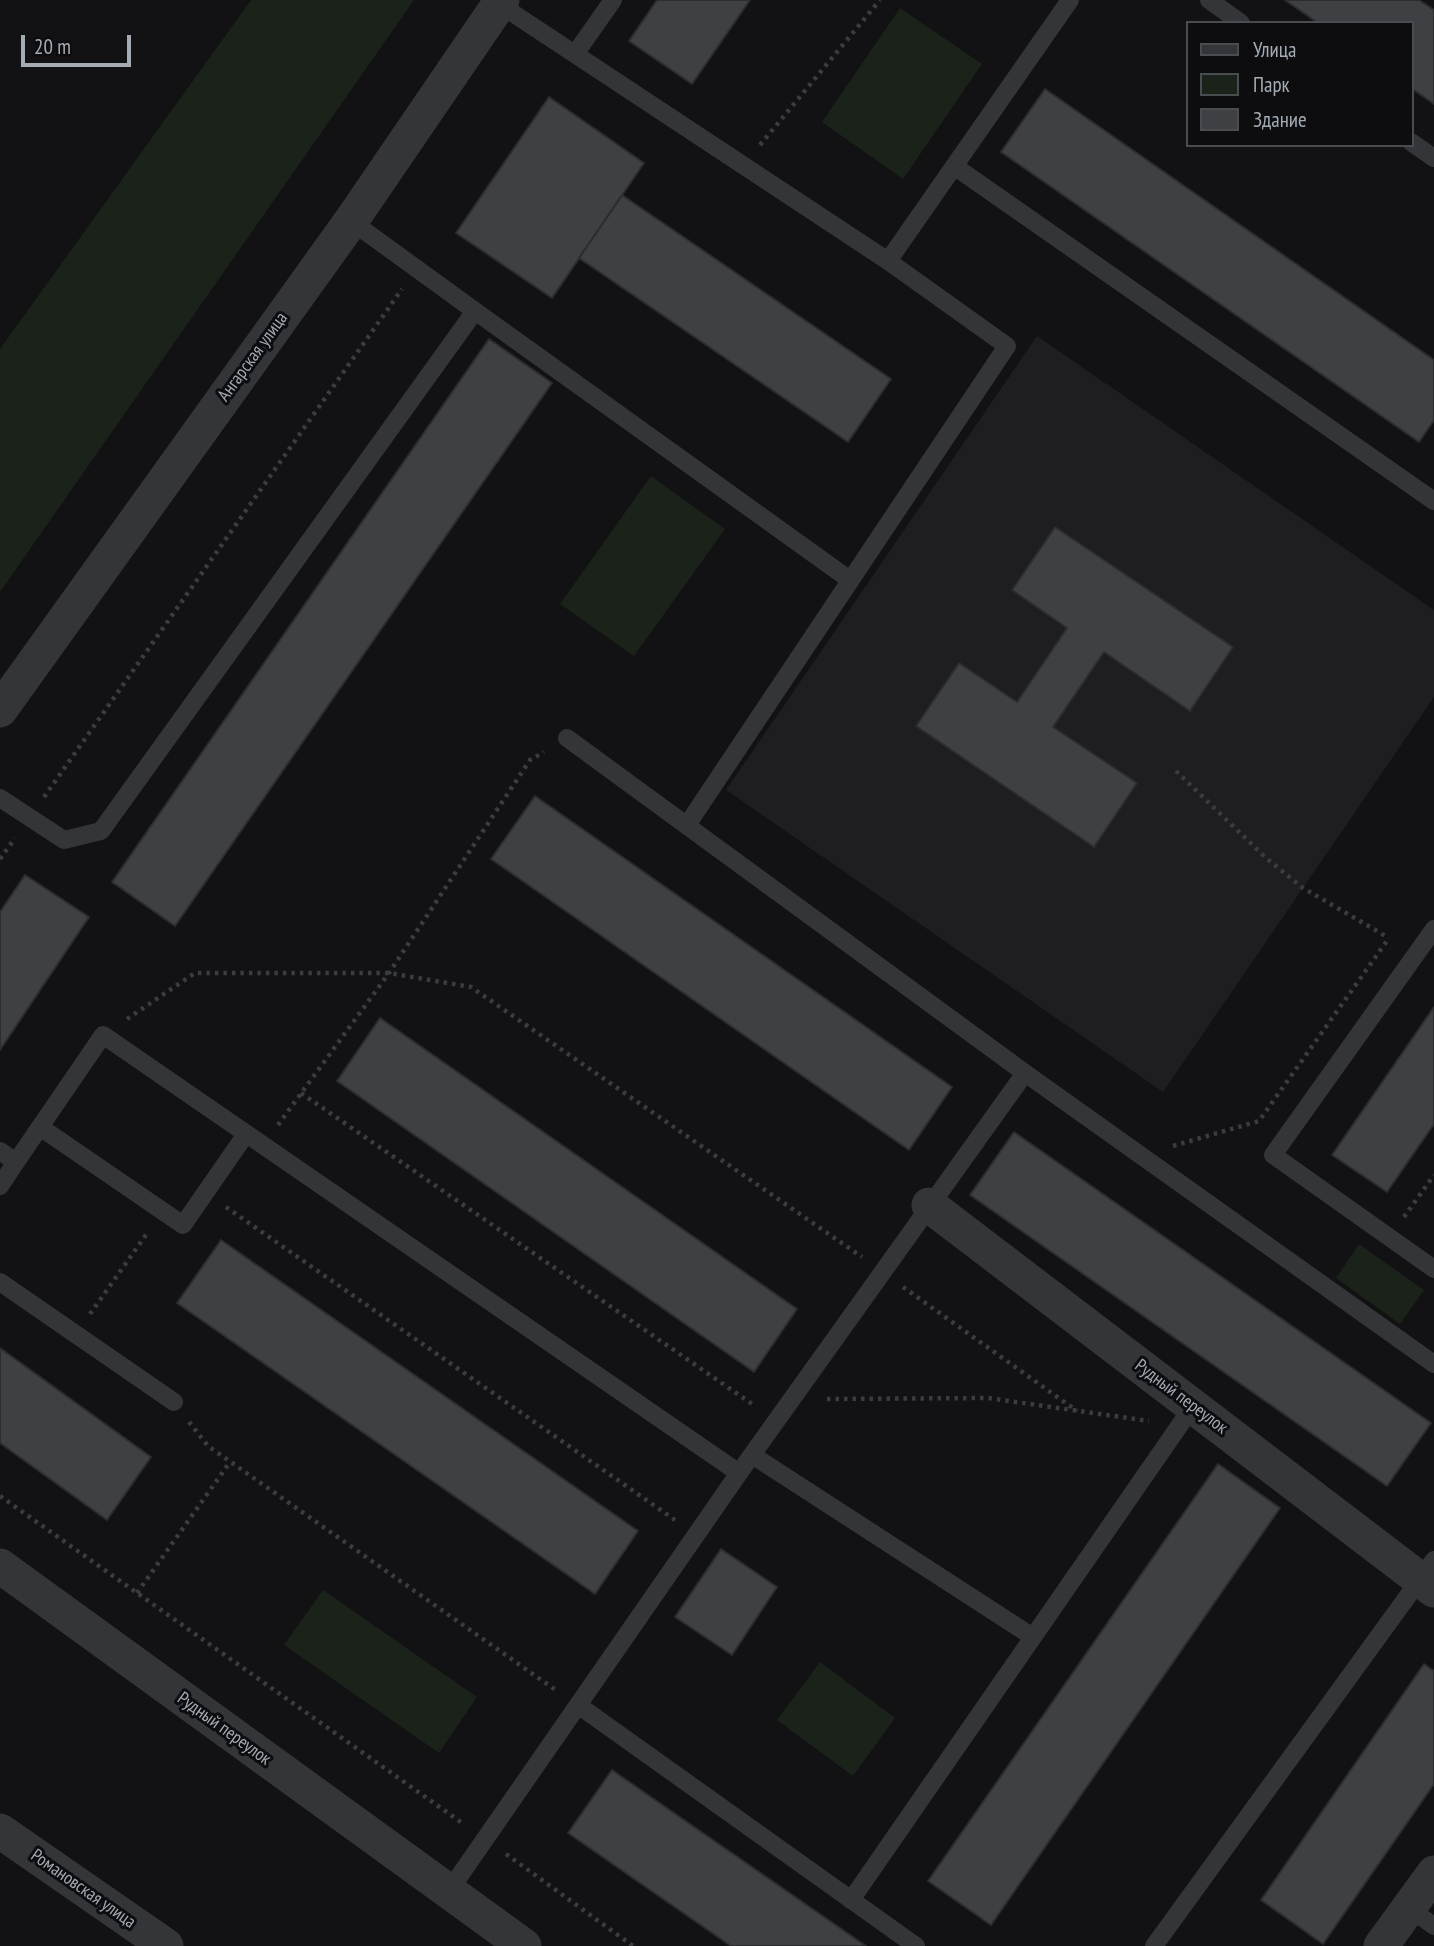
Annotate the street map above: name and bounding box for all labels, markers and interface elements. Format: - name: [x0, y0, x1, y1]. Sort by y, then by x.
- scale bar: [24, 21, 135, 65]
- legend: [1186, 21, 1413, 147]
- text: 20 m: [34, 33, 71, 60]
- text: Улица: [1253, 36, 1296, 63]
- text: Парк: [1253, 71, 1290, 98]
- text: Здание: [1253, 106, 1307, 133]
- street label: Ангарская улица: [213, 308, 293, 406]
- street label: Рудный переулок: [1130, 1355, 1232, 1439]
- street label: Рудный переулок: [173, 1688, 275, 1770]
- street label: Романовская улица: [26, 1845, 140, 1933]

